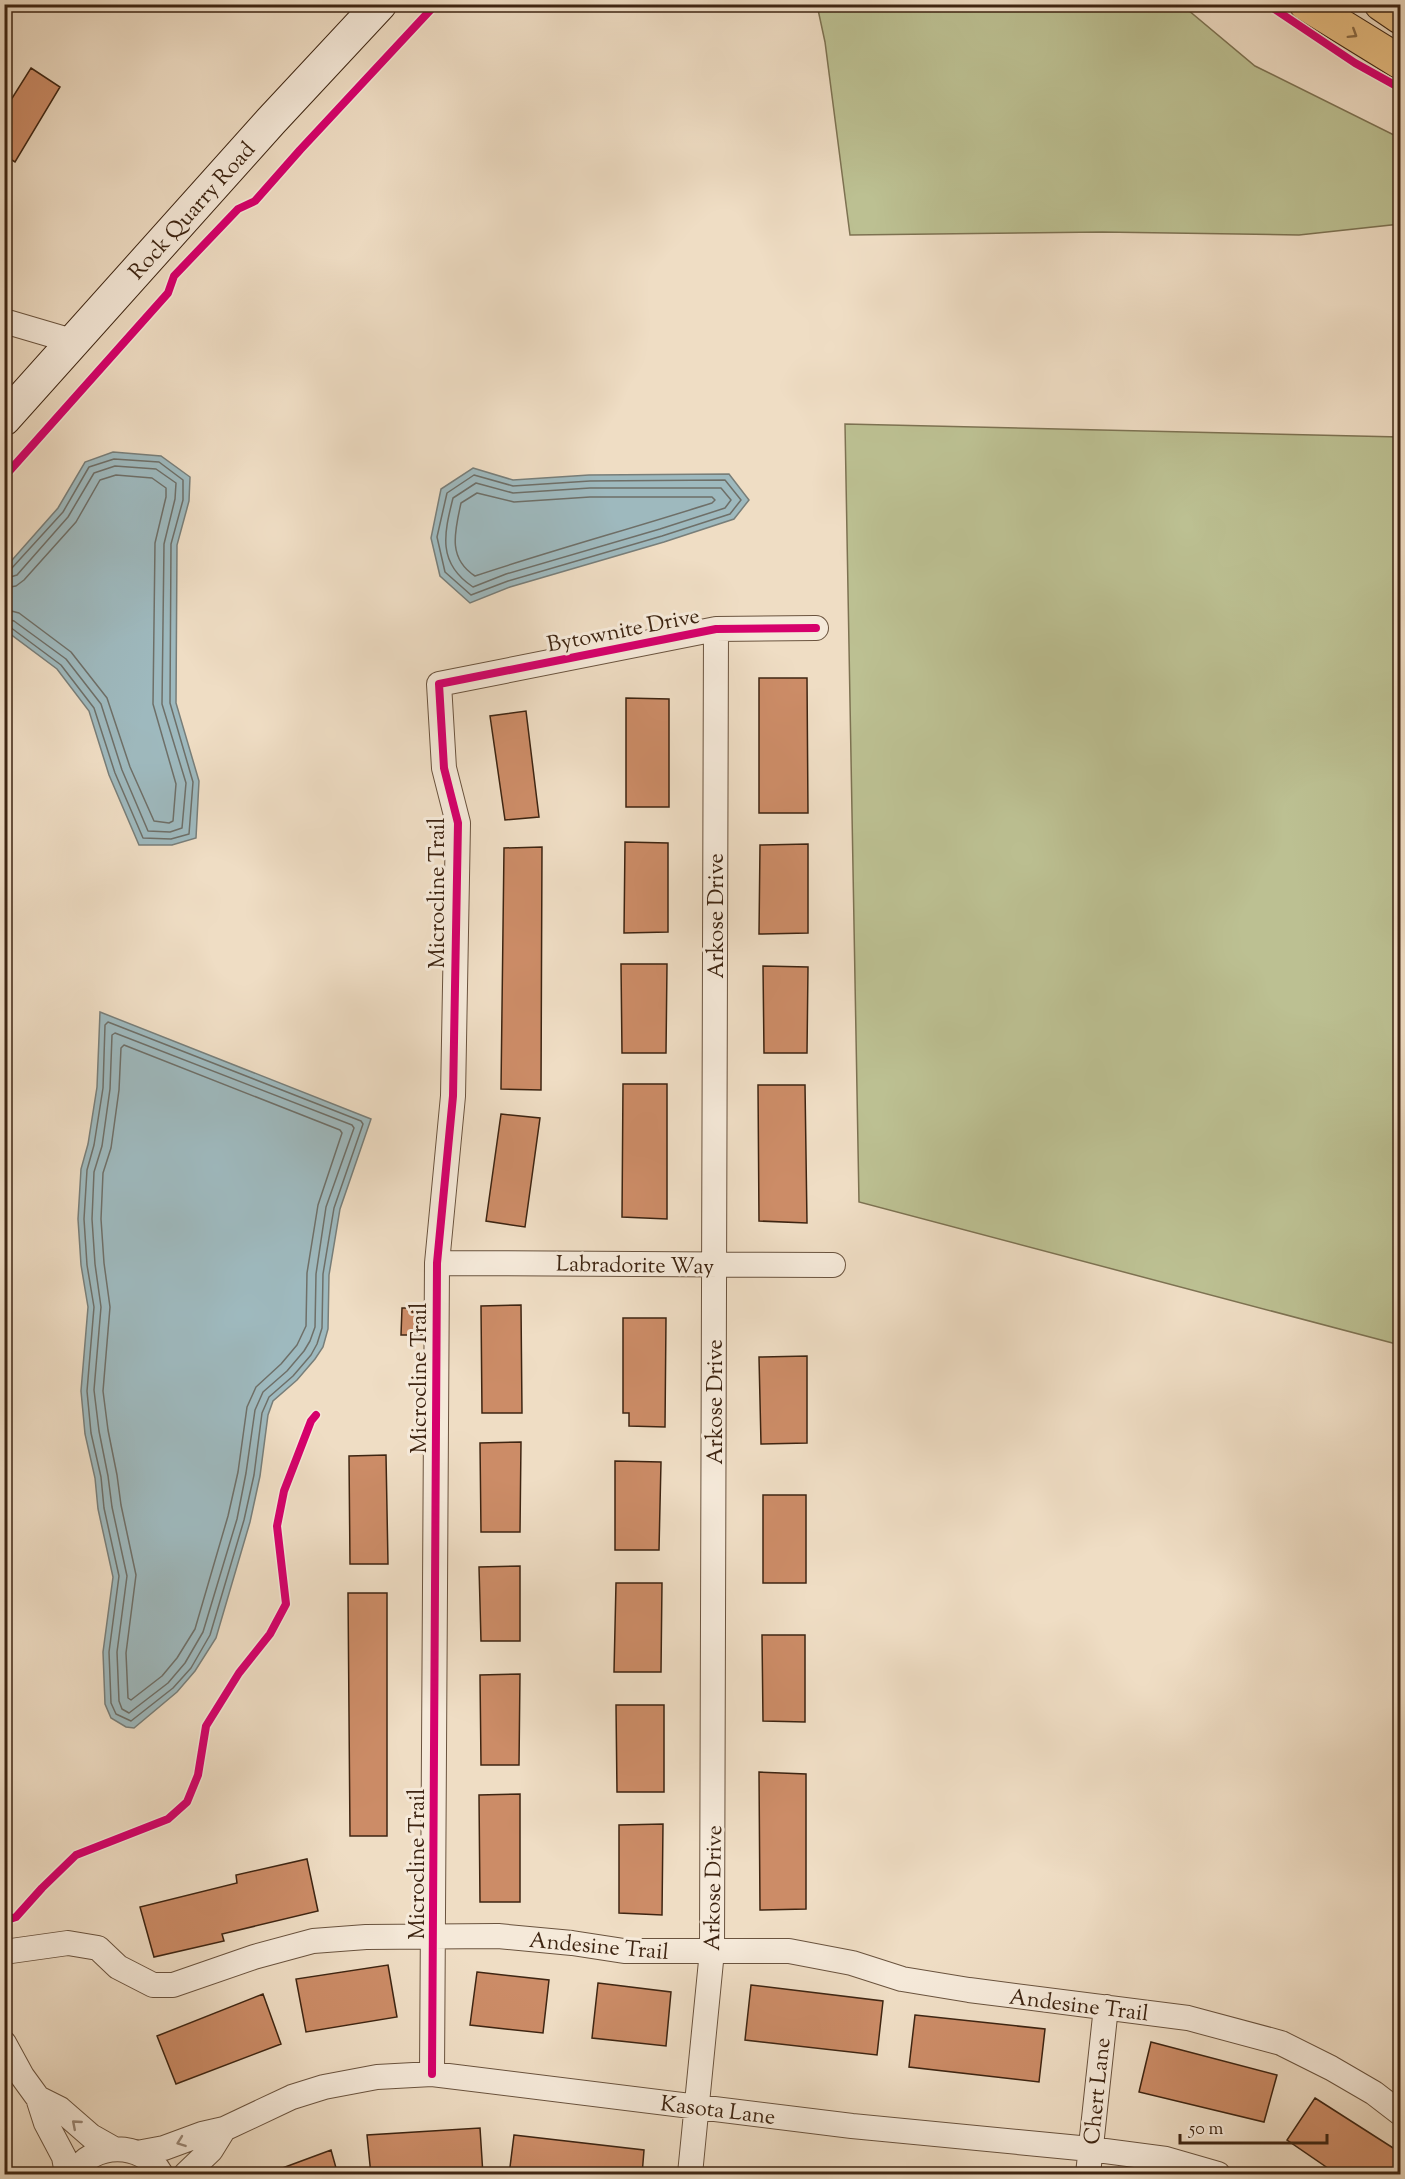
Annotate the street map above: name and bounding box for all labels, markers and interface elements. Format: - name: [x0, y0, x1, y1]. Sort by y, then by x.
- one-way arrow: [1347, 26, 1357, 38]
- street label: Rock Quarry Road: [122, 136, 264, 288]
- street label: Bytownite Drive: [545, 601, 703, 662]
- street label: Microcline Trail: [423, 818, 455, 968]
- street label: Arkose Drive: [702, 853, 734, 979]
- street label: Labradorite Way: [556, 1250, 714, 1284]
- street label: Microcline Trail: [405, 1303, 437, 1453]
- street label: Arkose Drive: [701, 1339, 733, 1465]
- street label: Microcline Trail: [403, 1789, 435, 1939]
- street label: Arkose Drive: [698, 1825, 732, 1951]
- street label: Andesine Trail: [528, 1926, 670, 1970]
- street label: Andesine Trail: [1007, 1983, 1150, 2031]
- street label: Chert Lane: [1077, 2036, 1121, 2146]
- street label: Kasota Lane: [658, 2089, 777, 2135]
- scale bar: [1180, 2107, 1327, 2145]
- text: 50 m: [1188, 2117, 1224, 2143]
- one-way arrow: [72, 2120, 83, 2131]
- one-way arrow: [176, 2135, 187, 2148]

